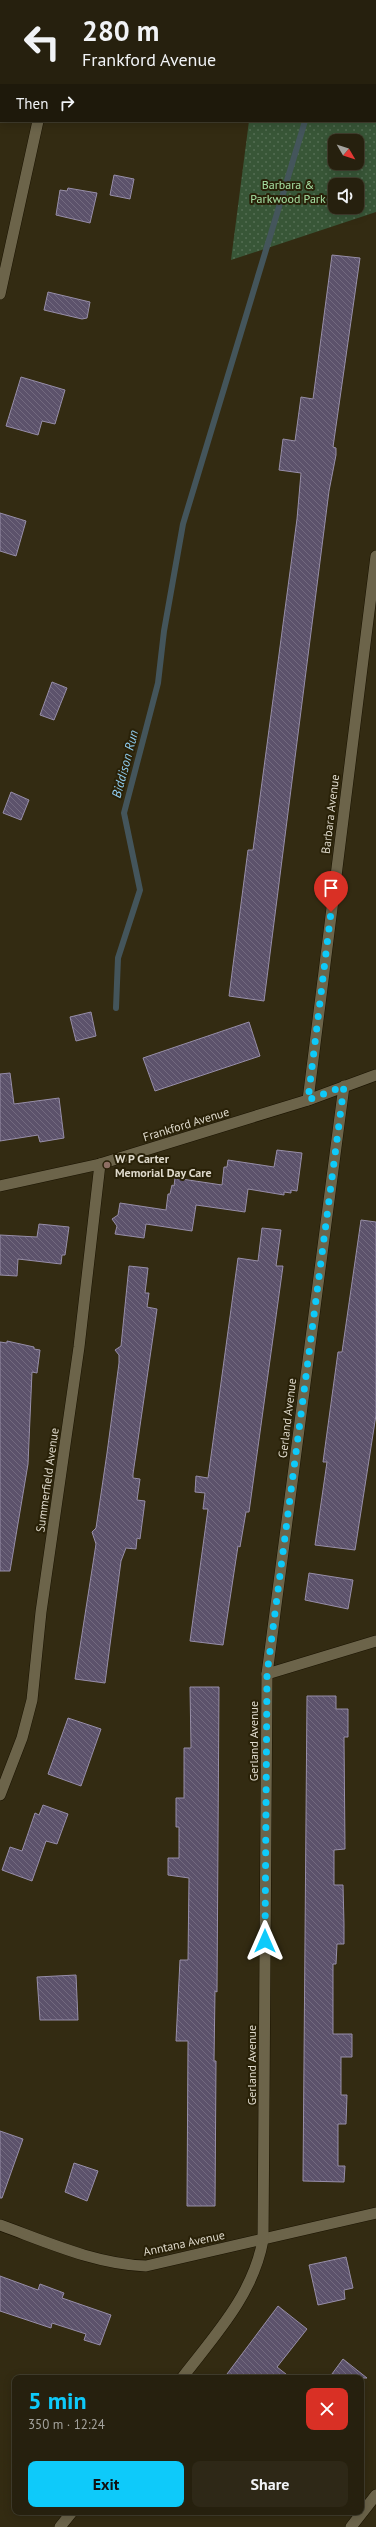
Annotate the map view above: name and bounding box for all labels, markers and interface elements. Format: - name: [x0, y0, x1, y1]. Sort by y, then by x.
- text: 280 m: [82, 12, 159, 49]
- icon: left: [16, 16, 68, 68]
- text: Frankford Avenue: [82, 48, 216, 71]
- icon: right: [56, 92, 78, 114]
- text: Then: [16, 94, 48, 113]
- north arrow: [328, 134, 364, 170]
- map controls: [328, 134, 364, 214]
- park label: Barbara & Parkwood Park: [250, 177, 326, 206]
- button: sound: [328, 178, 364, 214]
- water label: Biddison Run: [108, 728, 142, 800]
- street label: Barbara Avenue: [318, 773, 342, 855]
- pin: [314, 871, 348, 912]
- icon: arrive: [320, 877, 342, 899]
- street label: Frankford Avenue: [141, 1104, 231, 1144]
- place label: W P Carter Memorial Day Care: [115, 1151, 212, 1180]
- marker: W P Carter Memorial Day Care: [102, 1160, 112, 1170]
- street label: Gerland Avenue: [275, 1377, 299, 1459]
- street label: Summerfield Avenue: [32, 1427, 62, 1533]
- street label: Gerland Avenue: [246, 1701, 261, 1781]
- position arrow: [244, 1920, 286, 1962]
- street label: Gerland Avenue: [244, 2025, 259, 2105]
- street label: Anntana Avenue: [142, 2227, 226, 2259]
- text: 5 min: [28, 2385, 87, 2416]
- button: close: [306, 2388, 348, 2430]
- text: 350 m · 12:24: [28, 2416, 105, 2433]
- button: Exit: [28, 2461, 184, 2507]
- button: Share: [192, 2461, 348, 2507]

